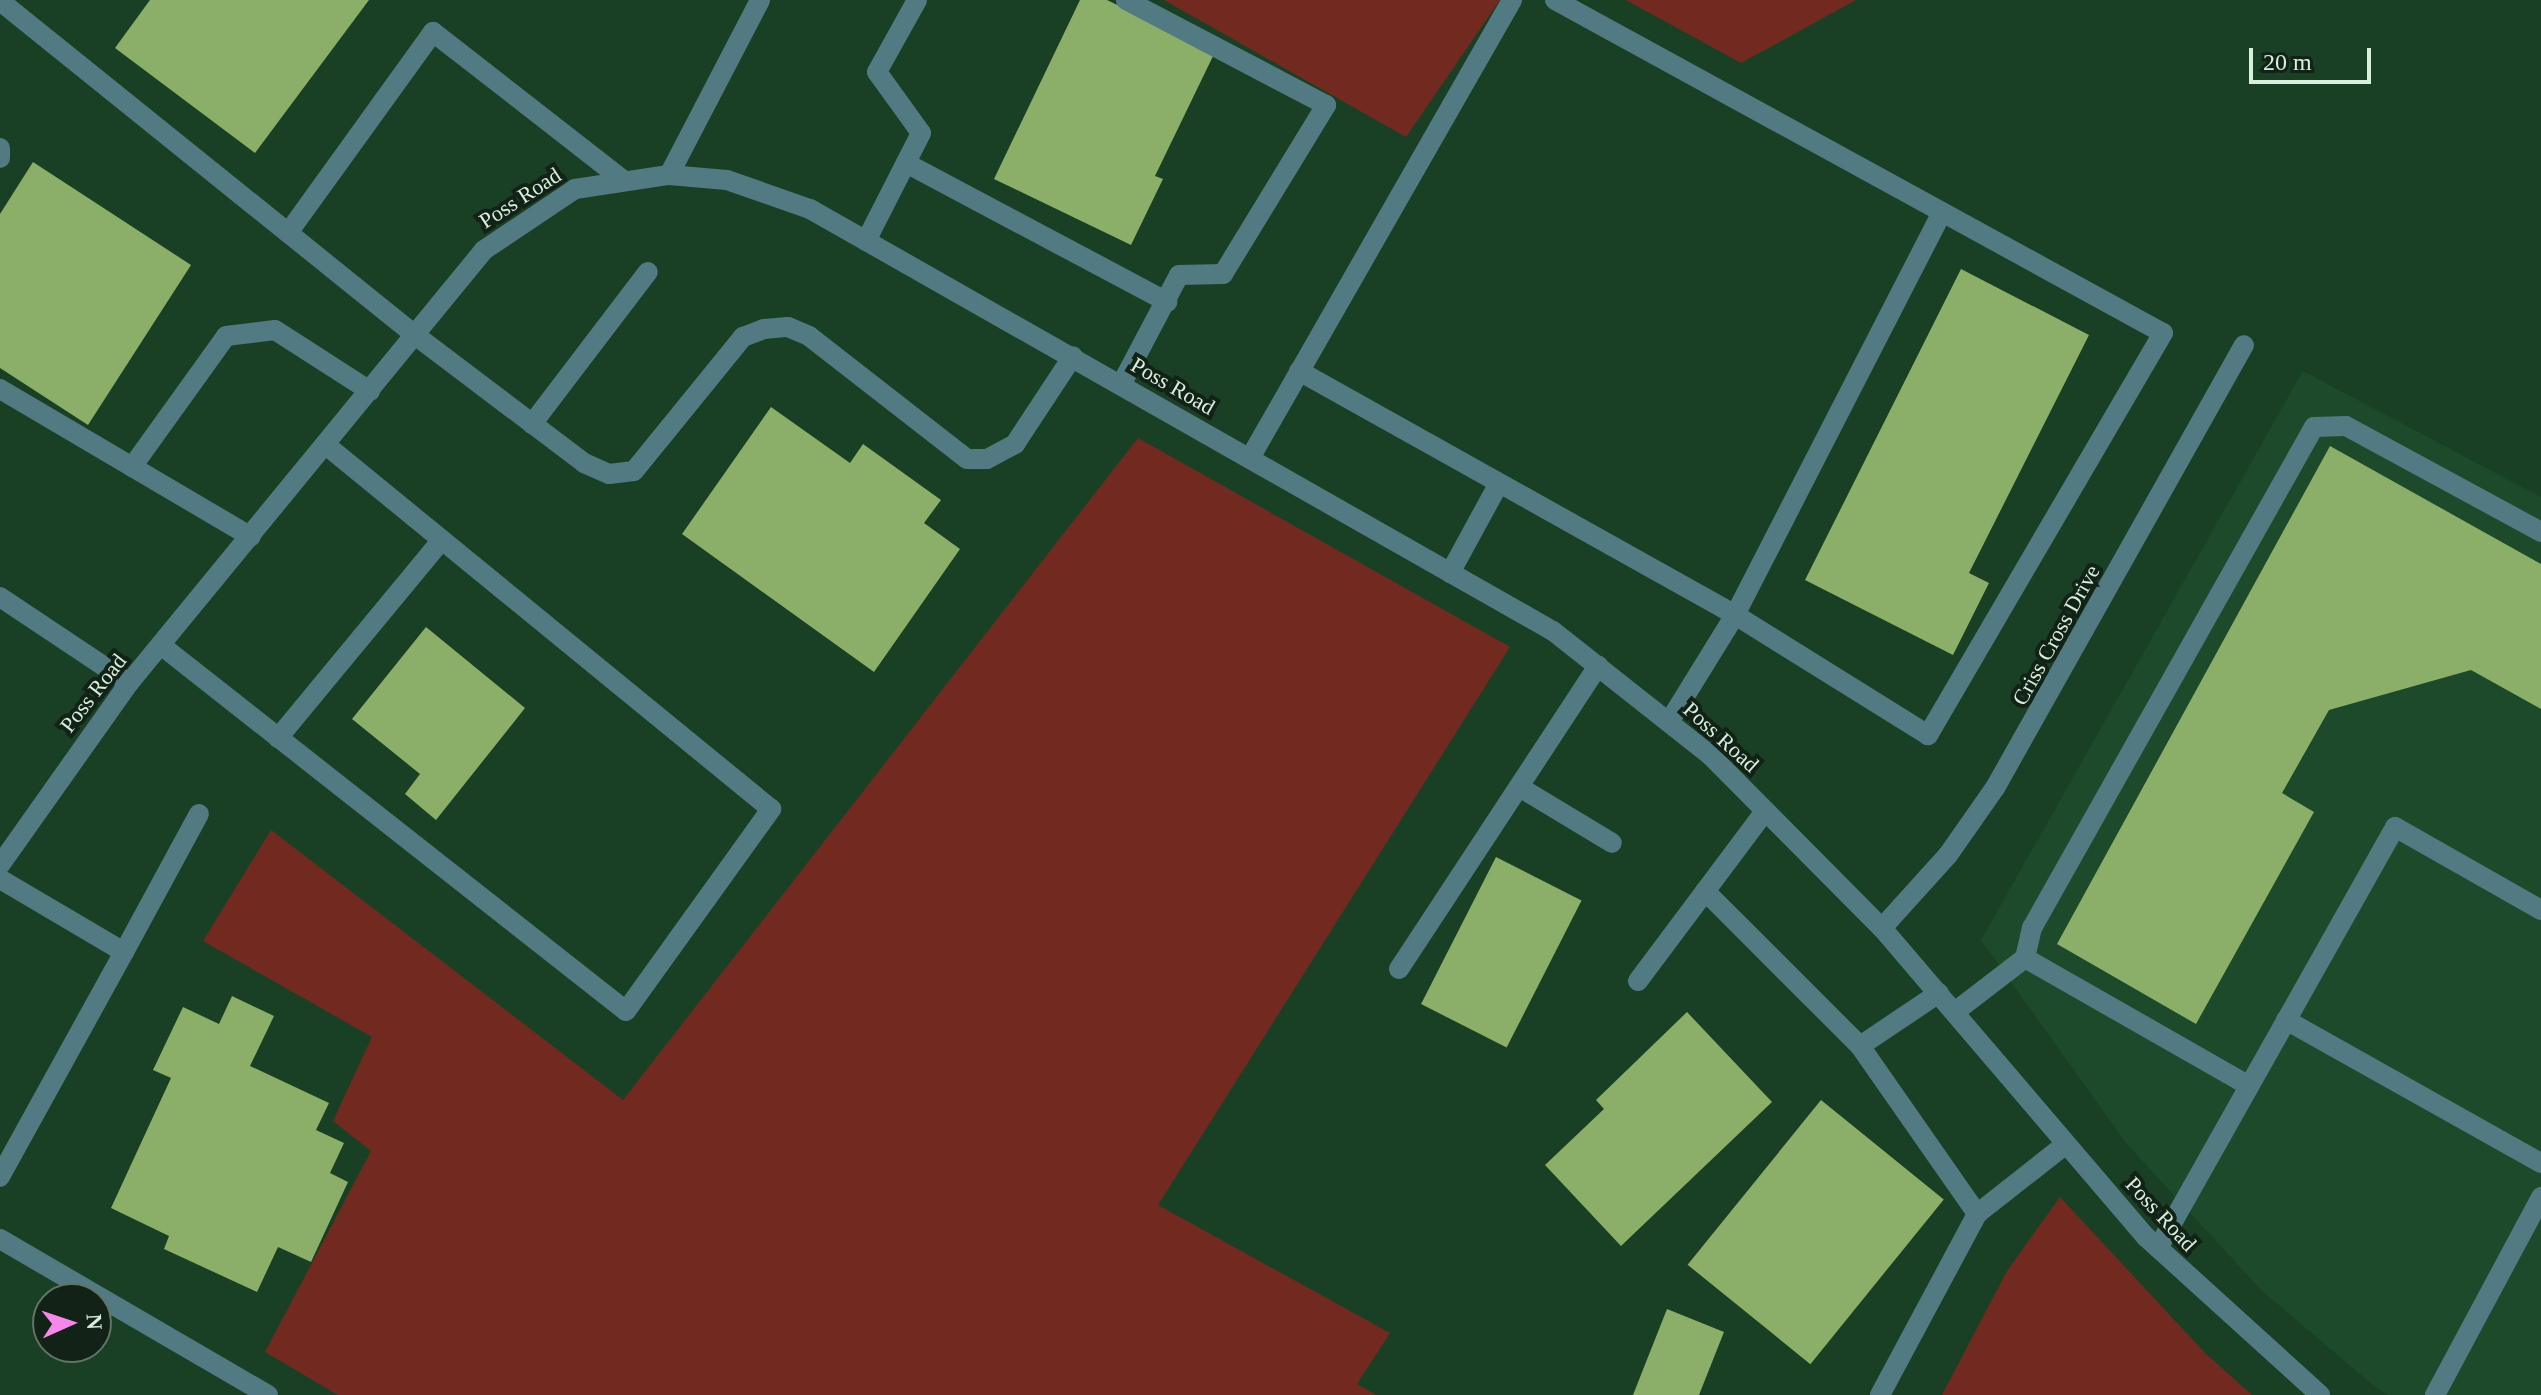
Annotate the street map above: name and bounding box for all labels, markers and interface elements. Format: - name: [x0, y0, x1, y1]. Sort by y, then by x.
- scale bar: [2253, 32, 2375, 82]
- text: 20 m: [2263, 49, 2312, 75]
- street label: Poss Road: [474, 162, 566, 234]
- street label: Poss Road: [1126, 351, 1220, 421]
- street label: Criss Cross Drive: [2007, 560, 2105, 710]
- street label: Poss Road: [54, 649, 132, 737]
- street label: Poss Road: [1678, 696, 1764, 778]
- street label: Poss Road: [2120, 1171, 2202, 1257]
- north arrow: [32, 1283, 112, 1363]
- text: N: [82, 1313, 107, 1330]

